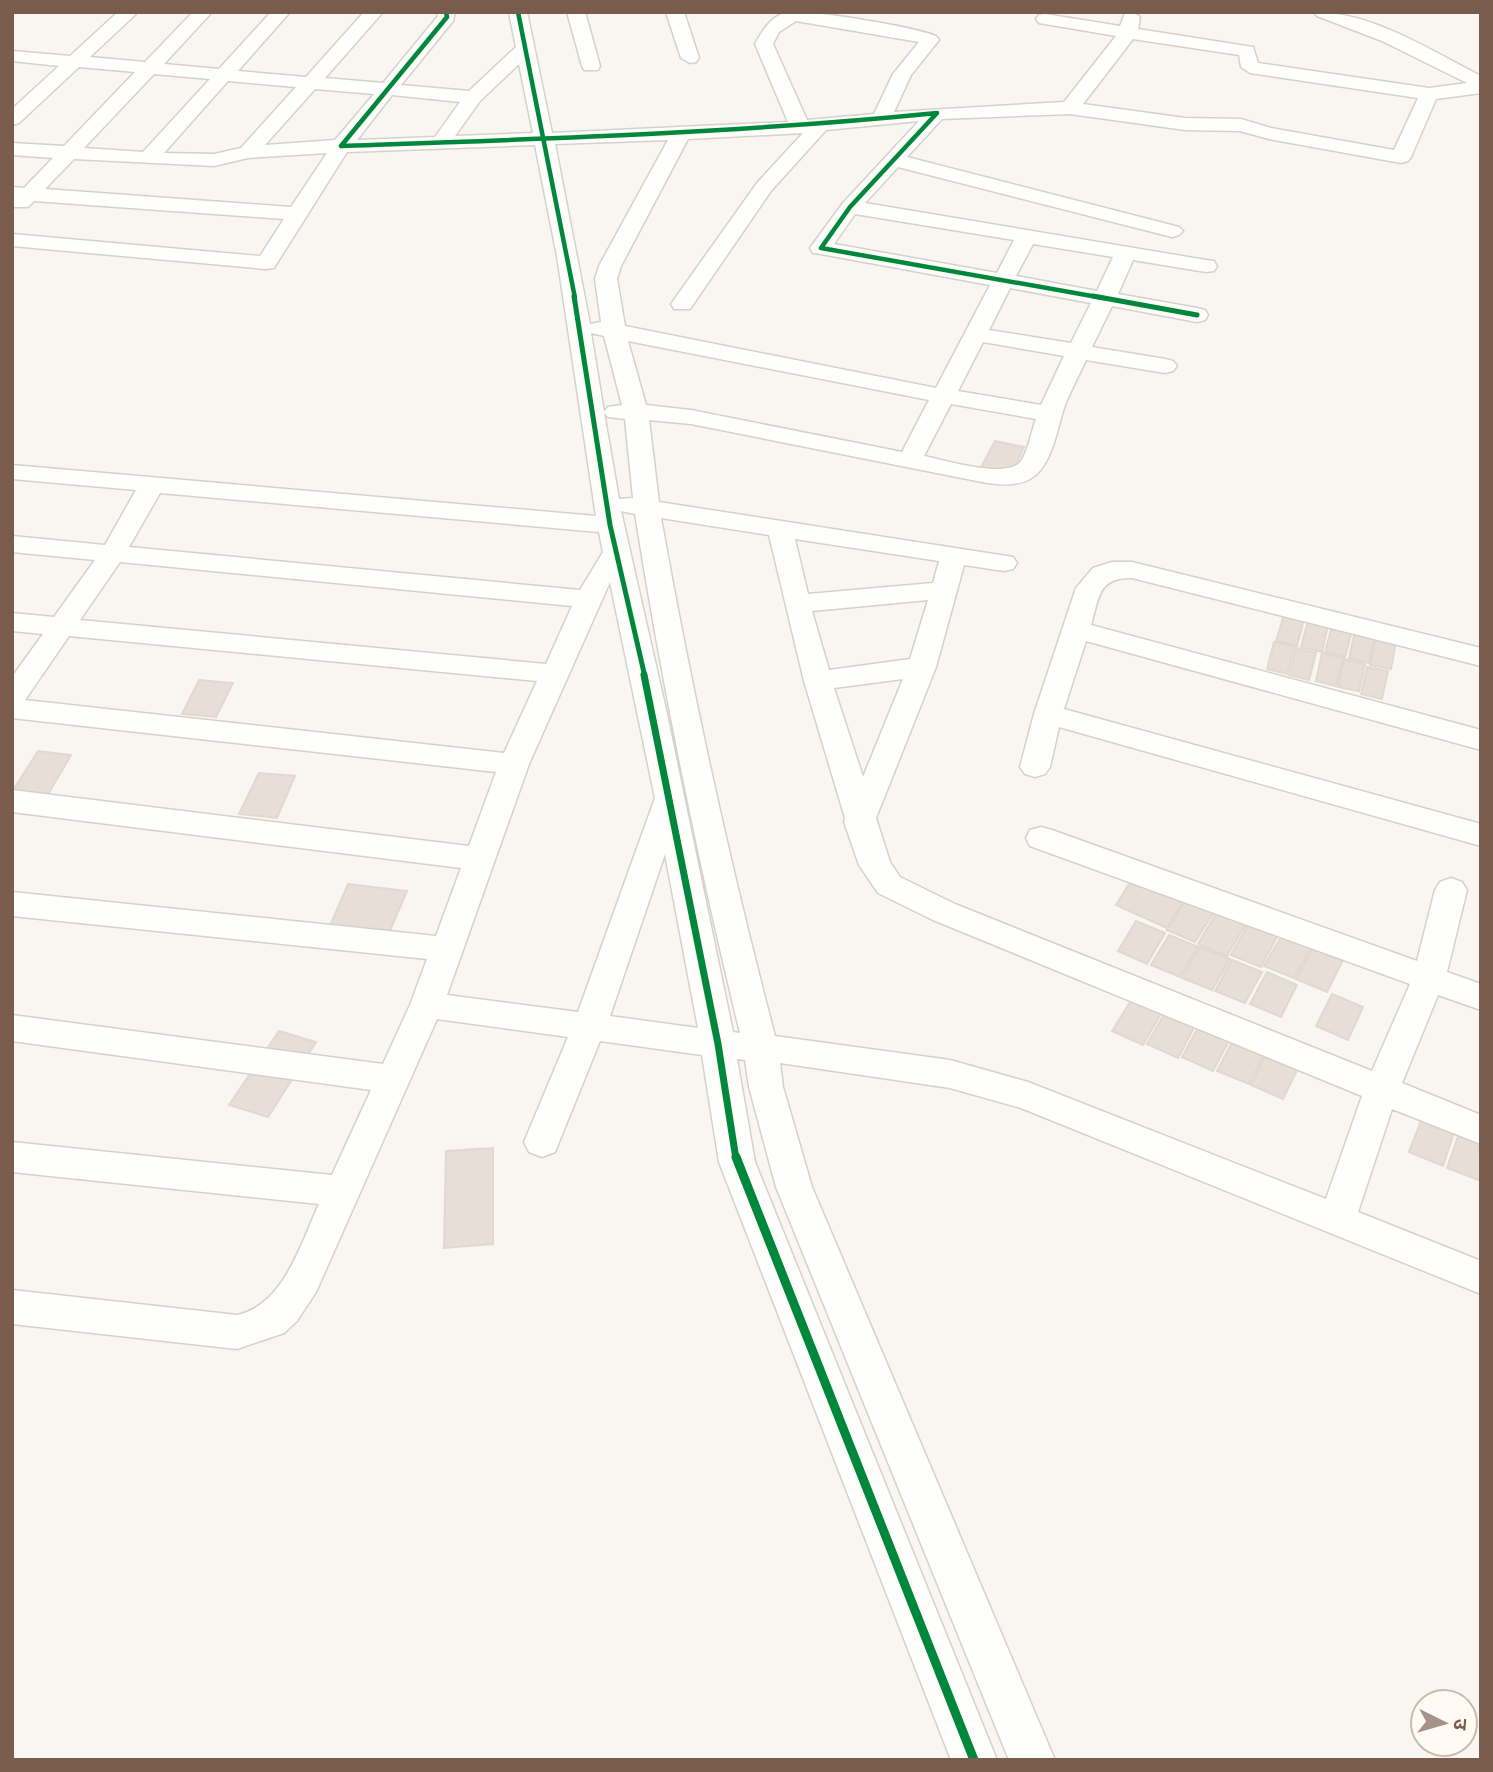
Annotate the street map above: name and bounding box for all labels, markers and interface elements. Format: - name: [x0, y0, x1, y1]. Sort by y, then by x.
- north arrow: [1409, 1688, 1479, 1758]
- text: उ: [1449, 1718, 1473, 1732]

